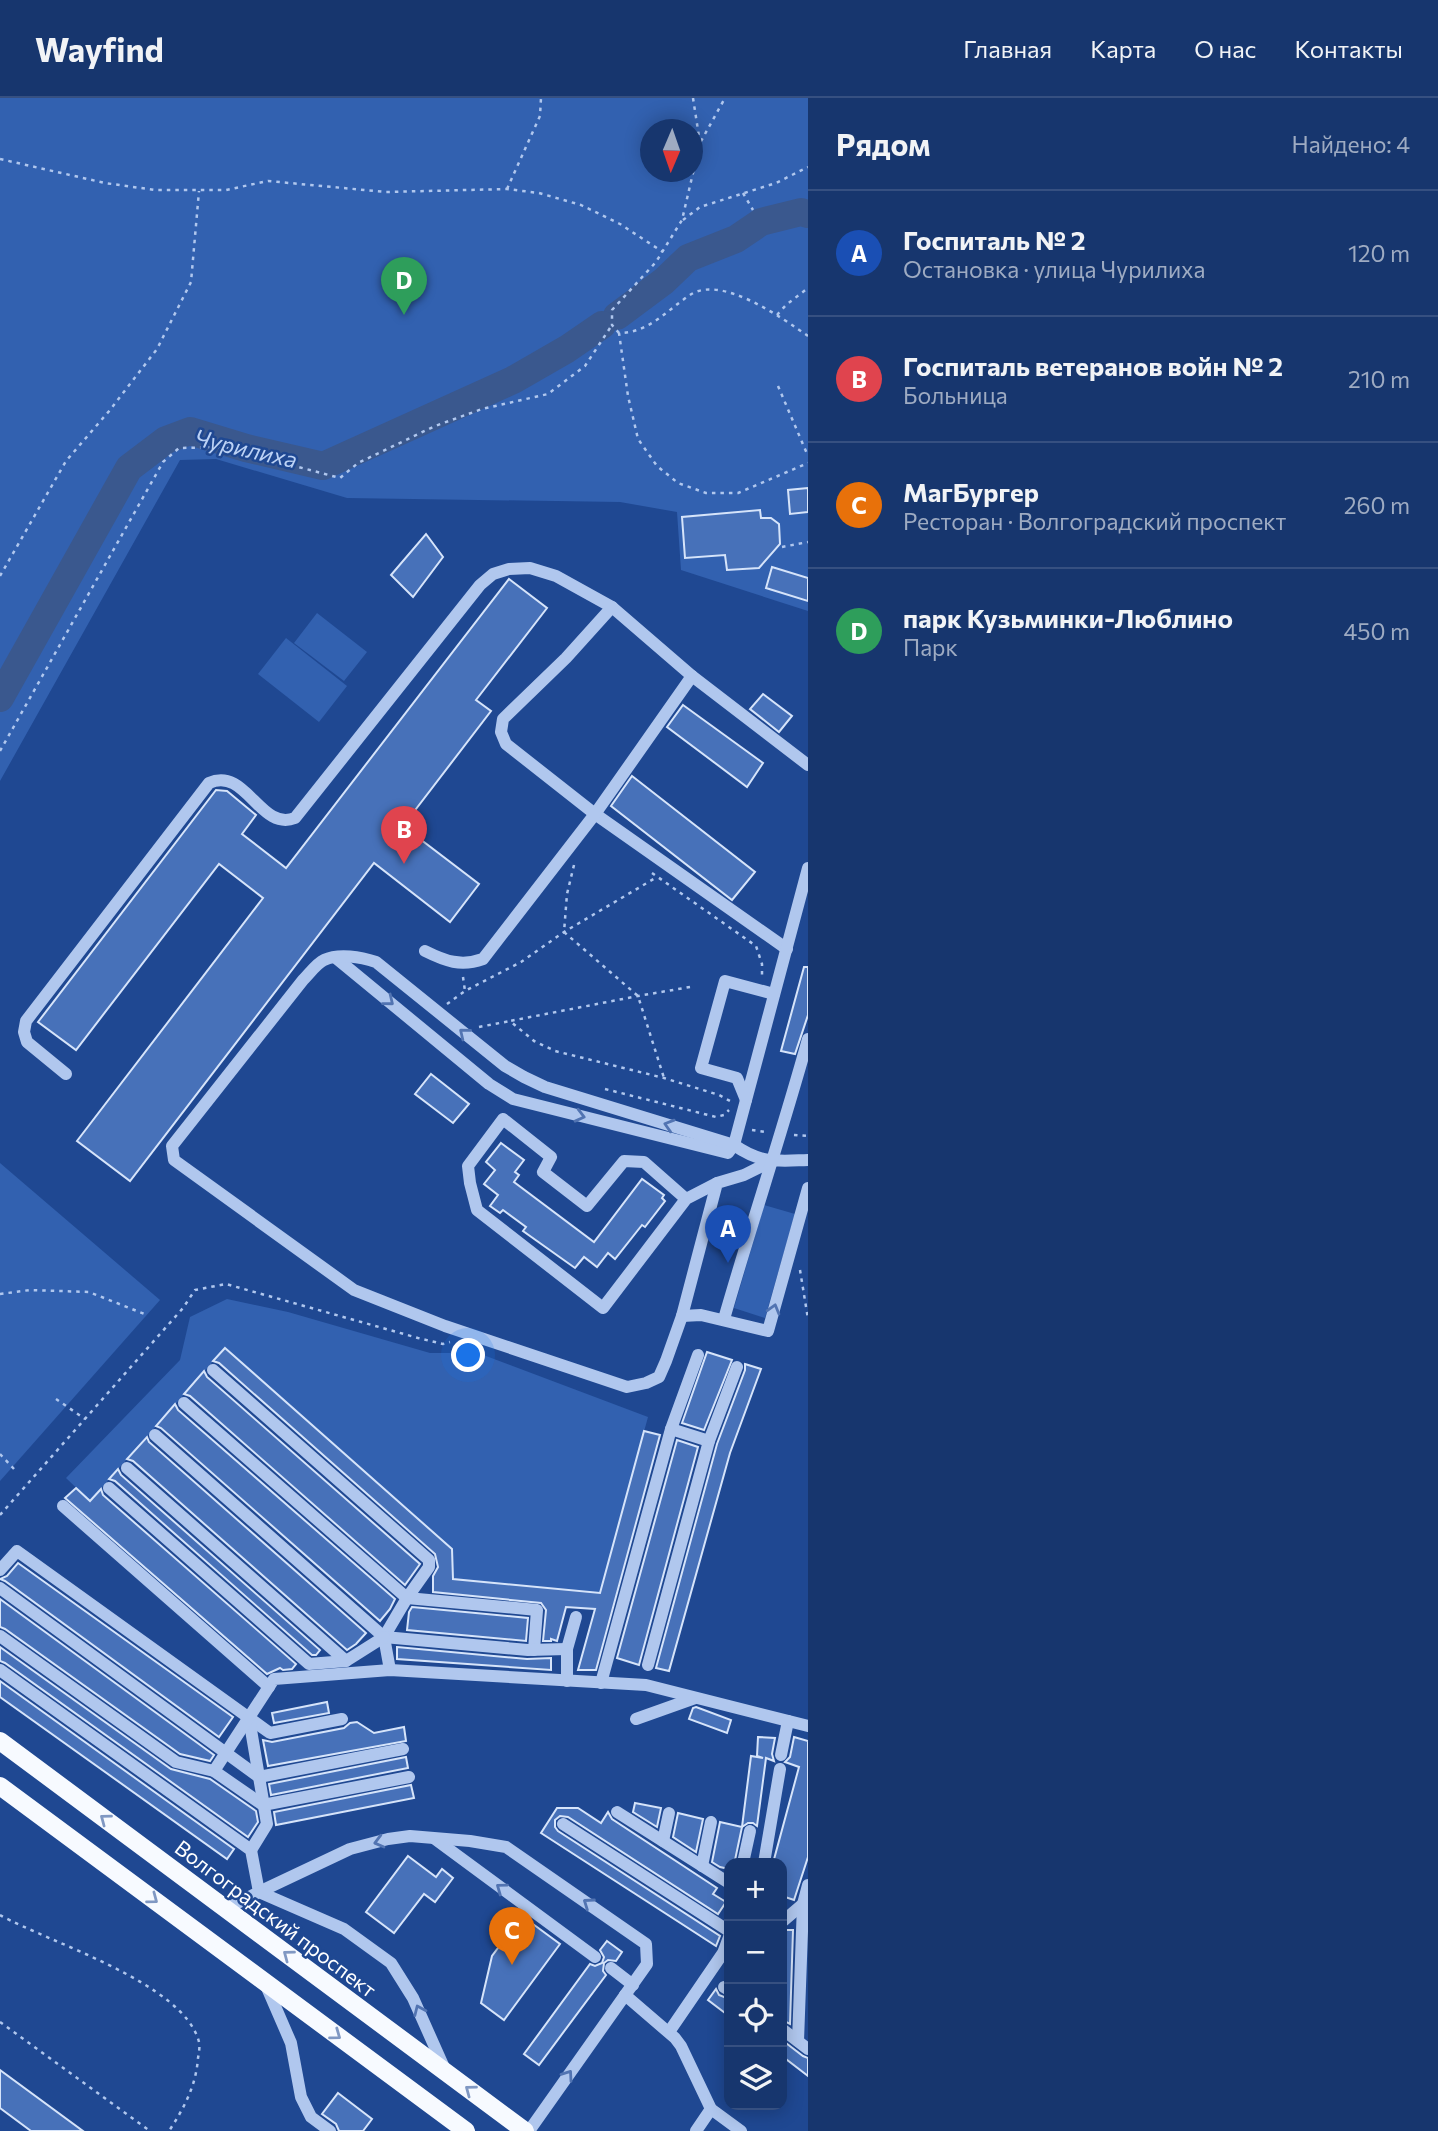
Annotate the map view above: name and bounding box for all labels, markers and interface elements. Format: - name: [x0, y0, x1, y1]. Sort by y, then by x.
- text: Wayfind: [35, 28, 164, 69]
- text: Главная: [963, 34, 1052, 63]
- text: Карта: [1090, 34, 1156, 63]
- text: О нас: [1194, 34, 1256, 63]
- text: Контакты: [1294, 34, 1403, 63]
- north arrow: [640, 119, 703, 182]
- text: Рядом: [836, 125, 930, 162]
- text: Найдено: 4: [1292, 130, 1410, 158]
- text: Госпиталь № 2: [903, 224, 1085, 255]
- text: A: [851, 239, 867, 267]
- text: 120 m: [1348, 239, 1410, 267]
- text: Остановка · улица Чурилиха: [903, 255, 1205, 283]
- pin: D: [381, 257, 427, 315]
- text: Госпиталь ветеранов войн № 2: [903, 350, 1283, 381]
- text: B: [851, 365, 867, 393]
- text: 210 m: [1348, 365, 1410, 393]
- text: Больница: [903, 381, 1008, 409]
- water label: Чурилиха: [192, 423, 300, 473]
- text: МагБургер: [903, 476, 1039, 507]
- text: C: [851, 491, 867, 519]
- text: 260 m: [1344, 491, 1410, 519]
- text: Ресторан · Волгоградский проспект: [903, 507, 1286, 535]
- text: парк Кузьминки-Люблино: [903, 602, 1233, 633]
- text: D: [851, 617, 867, 645]
- text: 450 m: [1344, 617, 1410, 645]
- text: Парк: [903, 633, 958, 661]
- pin: B: [381, 806, 427, 864]
- one-way arrow: [381, 993, 393, 1006]
- one-way arrow: [460, 1029, 473, 1041]
- one-way arrow: [574, 1108, 586, 1122]
- one-way arrow: [663, 1118, 675, 1133]
- pin: A: [705, 1205, 751, 1263]
- one-way arrow: [766, 1303, 780, 1315]
- your location: [451, 1338, 485, 1372]
- one-way arrow: [100, 1815, 113, 1828]
- street label: Волгоградский проспект: [170, 1834, 382, 2002]
- one-way arrow: [373, 1834, 385, 1848]
- map controls: [724, 1858, 787, 2110]
- button: +: [724, 1858, 787, 1921]
- one-way arrow: [496, 1884, 509, 1896]
- one-way arrow: [145, 1891, 158, 1904]
- one-way arrow: [582, 1898, 595, 1911]
- pin: C: [489, 1907, 535, 1965]
- button: −: [724, 1921, 787, 1984]
- one-way arrow: [283, 1950, 295, 1963]
- button: locate: [724, 1984, 787, 2047]
- one-way arrow: [413, 2005, 427, 2017]
- one-way arrow: [328, 2027, 341, 2039]
- button: layers: [724, 2047, 787, 2110]
- one-way arrow: [560, 2070, 572, 2083]
- one-way arrow: [466, 2086, 478, 2099]

